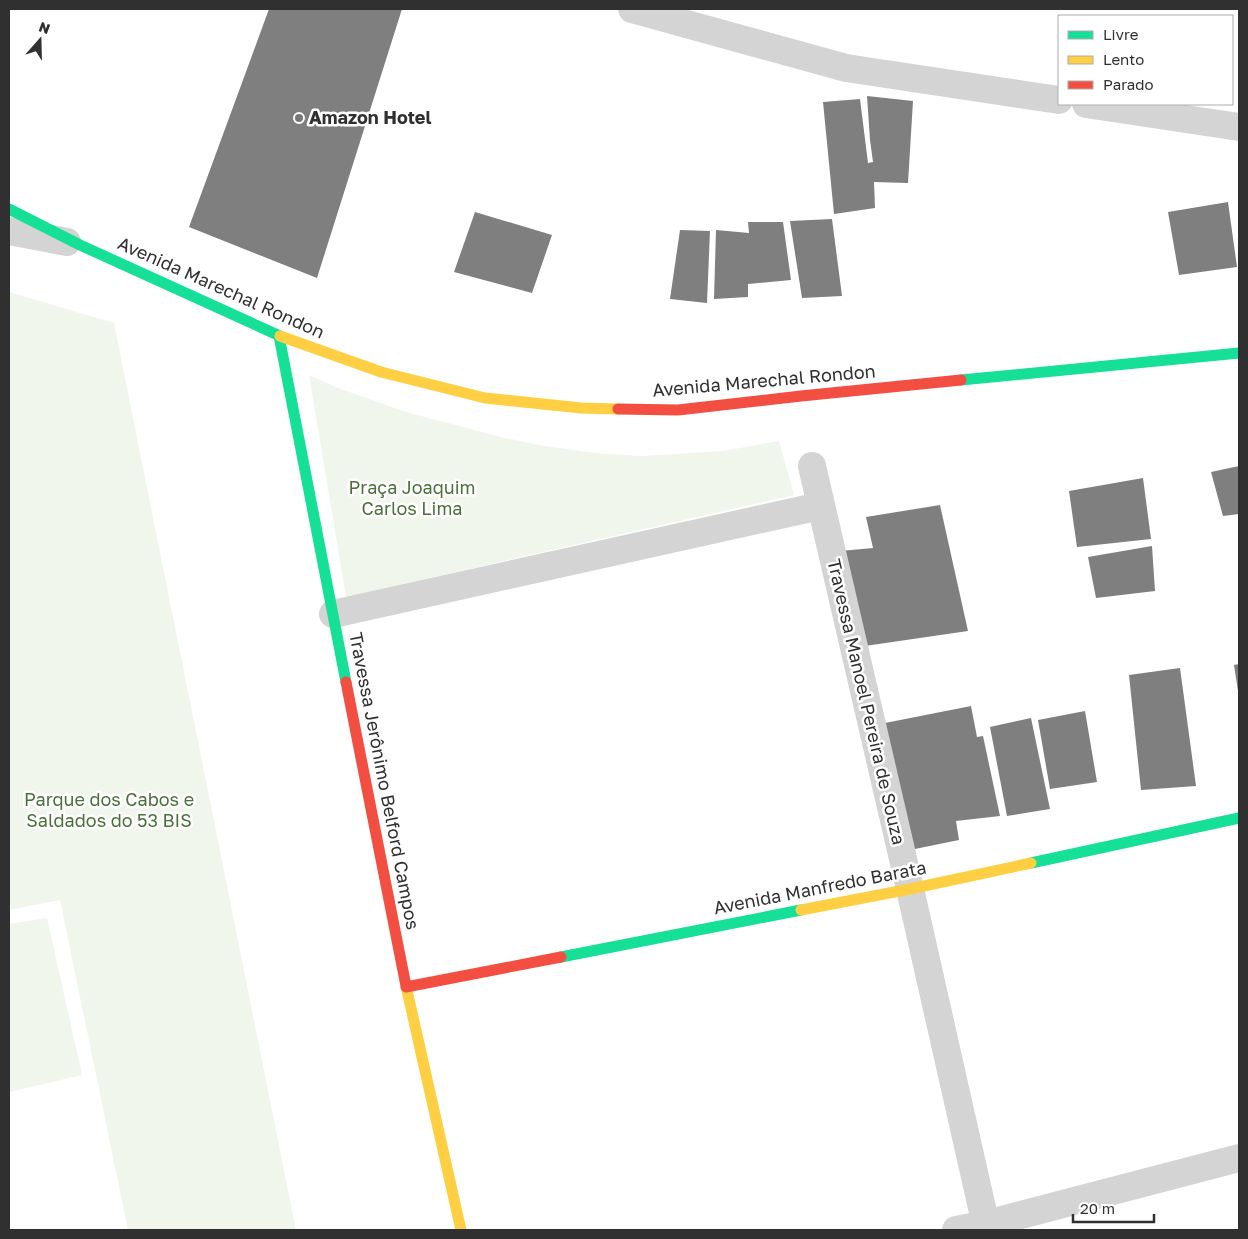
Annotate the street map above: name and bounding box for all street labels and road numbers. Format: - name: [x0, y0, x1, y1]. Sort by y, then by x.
- street label: Avenida Marechal Rondon: [115, 232, 328, 343]
- street label: Avenida Marechal Rondon: [651, 359, 876, 401]
- street label: Travessa Manoel Pereira de Souza: [823, 557, 911, 847]
- street label: Travessa Jerônimo Belford Campos: [345, 630, 425, 931]
- street label: Avenida Manfredo Barata: [712, 856, 928, 918]

